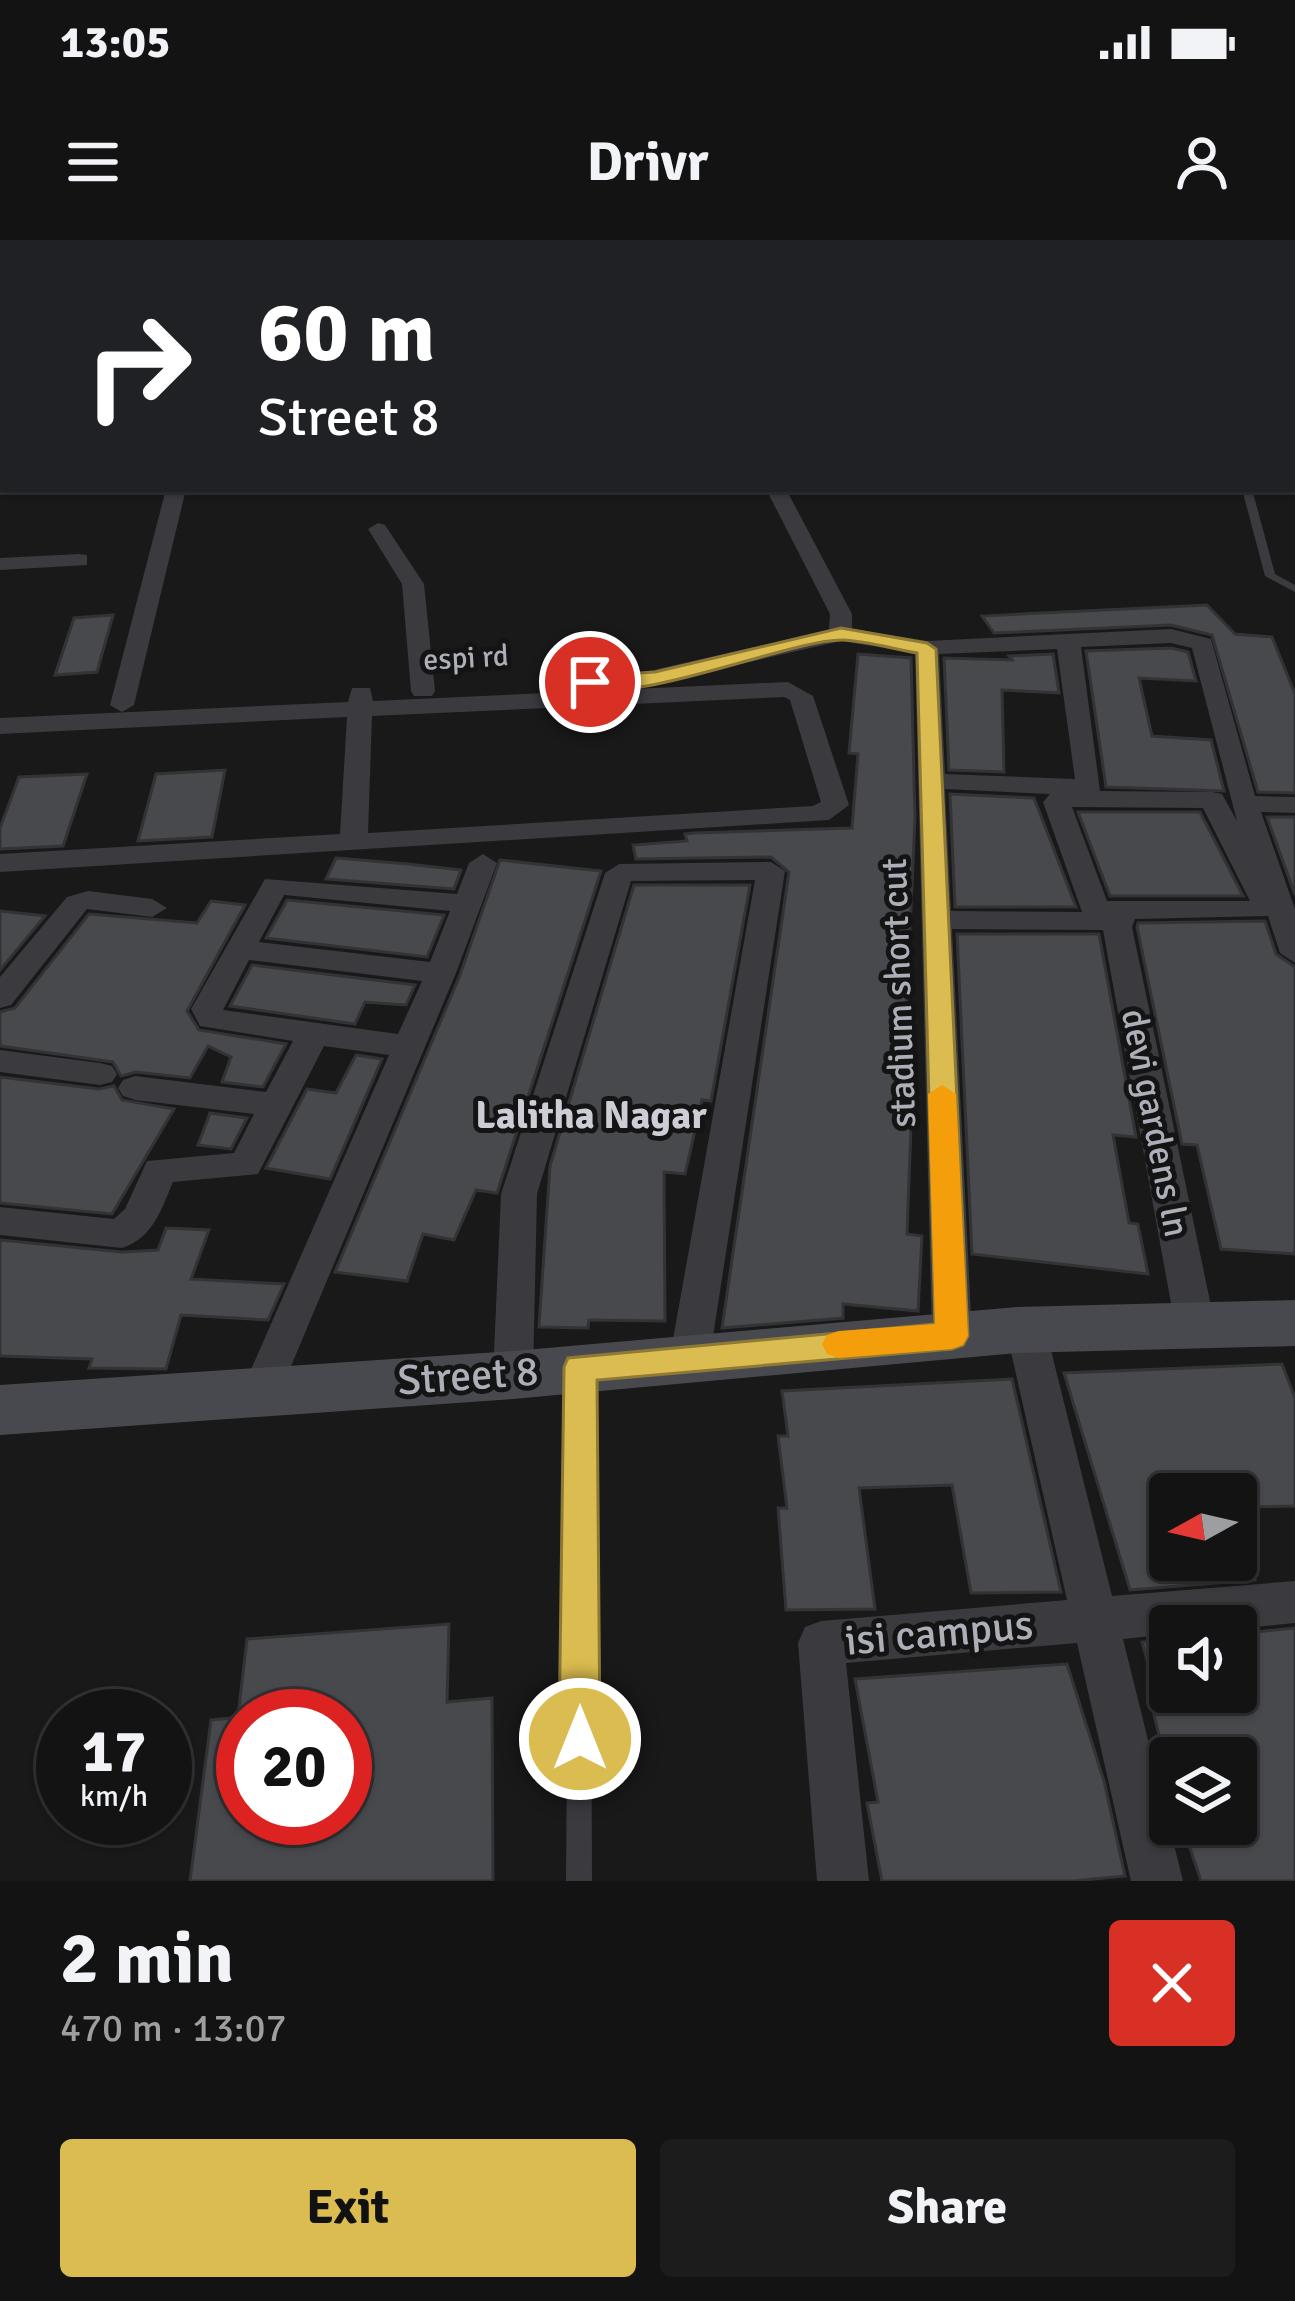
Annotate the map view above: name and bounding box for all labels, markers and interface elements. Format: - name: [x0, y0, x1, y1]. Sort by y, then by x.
- text: 13:05: [60, 15, 170, 70]
- icon: menu: [60, 129, 126, 195]
- text: Drivr: [587, 129, 708, 196]
- icon: person: [1169, 129, 1235, 195]
- text: 60 m: [258, 281, 435, 385]
- icon: right: [60, 288, 216, 444]
- text: Street 8: [258, 384, 440, 451]
- pin: [539, 631, 641, 733]
- street label: espi rd: [422, 637, 510, 679]
- icon: arrive: [557, 649, 623, 715]
- street label: stadium short cut: [872, 858, 926, 1128]
- street label: devi gardens ln: [1111, 1005, 1199, 1241]
- district label: Lalitha Nagar: [475, 1091, 707, 1139]
- street label: Street 8: [396, 1346, 540, 1406]
- north arrow: [1149, 1473, 1257, 1581]
- map controls: [1149, 1473, 1257, 1845]
- street label: isi campus: [843, 1599, 1035, 1667]
- button: sound: [1149, 1605, 1257, 1713]
- position arrow: [517, 1676, 643, 1802]
- speed limit sign: 20: [216, 1689, 372, 1845]
- text: 17: [82, 1715, 146, 1789]
- button: layers: [1149, 1737, 1257, 1845]
- text: km/h: [80, 1778, 148, 1815]
- text: 2 min: [60, 1914, 234, 2003]
- button: close: [1109, 1920, 1235, 2046]
- text: 470 m · 13:07: [60, 2004, 287, 2052]
- button: Exit: [60, 2139, 636, 2277]
- button: Share: [660, 2139, 1235, 2277]

